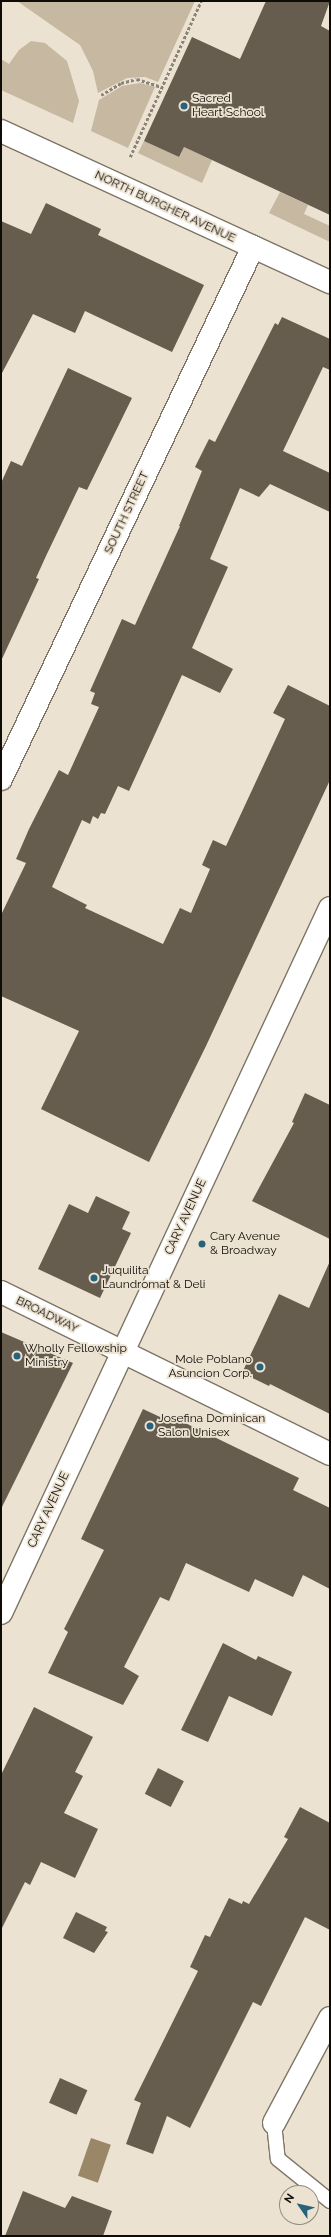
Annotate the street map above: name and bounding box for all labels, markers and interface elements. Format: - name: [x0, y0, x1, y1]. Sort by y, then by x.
- place label: Sacred Heart School: [192, 92, 264, 120]
- marker: Sacred Heart School: [179, 101, 189, 111]
- street label: NORTH BURGHER AVENUE: [92, 168, 238, 246]
- street label: SOUTH STREET: [102, 470, 152, 556]
- street label: CARY AVENUE: [162, 1176, 210, 1258]
- place label: Cary Avenue & Broadway: [210, 1230, 281, 1258]
- marker: Cary Avenue & Broadway: [197, 1239, 207, 1249]
- place label: Juquilita Laundromat & Deli: [102, 1264, 205, 1292]
- marker: Juquilita Laundromat & Deli: [89, 1273, 99, 1283]
- street label: BROADWAY: [13, 1294, 81, 1336]
- place label: Wholly Fellowship Ministry: [25, 1342, 127, 1370]
- marker: Wholly Fellowship Ministry: [12, 1351, 22, 1361]
- place label: Mole Poblano Asuncion Corp.: [168, 1353, 252, 1381]
- marker: Mole Poblano Asuncion Corp.: [255, 1362, 265, 1372]
- place label: Josefina Dominican Salon Unisex: [158, 1412, 265, 1440]
- marker: Josefina Dominican Salon Unisex: [145, 1421, 155, 1431]
- street label: CARY AVENUE: [25, 1469, 73, 1551]
- north arrow: [279, 2185, 319, 2225]
- text: N: [282, 2191, 297, 2206]

